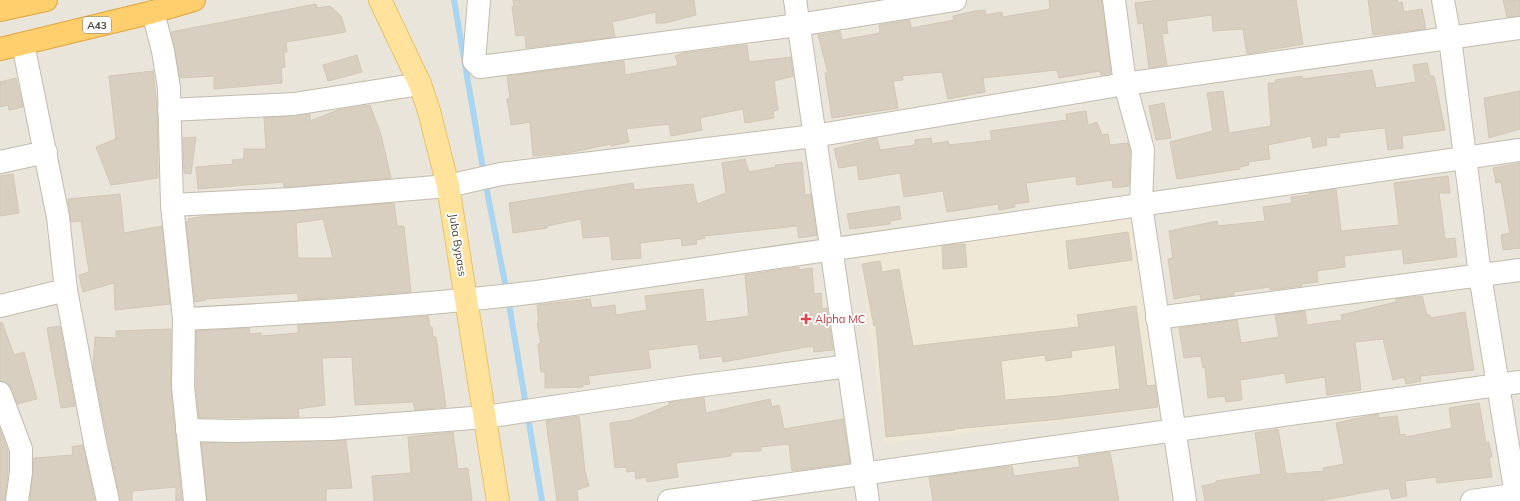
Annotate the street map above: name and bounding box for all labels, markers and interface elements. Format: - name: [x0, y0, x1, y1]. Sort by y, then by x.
- road number: A43: [83, 17, 111, 33]
- street label: Juba Bypass: [446, 213, 470, 277]
- place label: Alpha MC: [815, 312, 865, 326]
- marker: Alpha MC: [800, 313, 812, 325]

